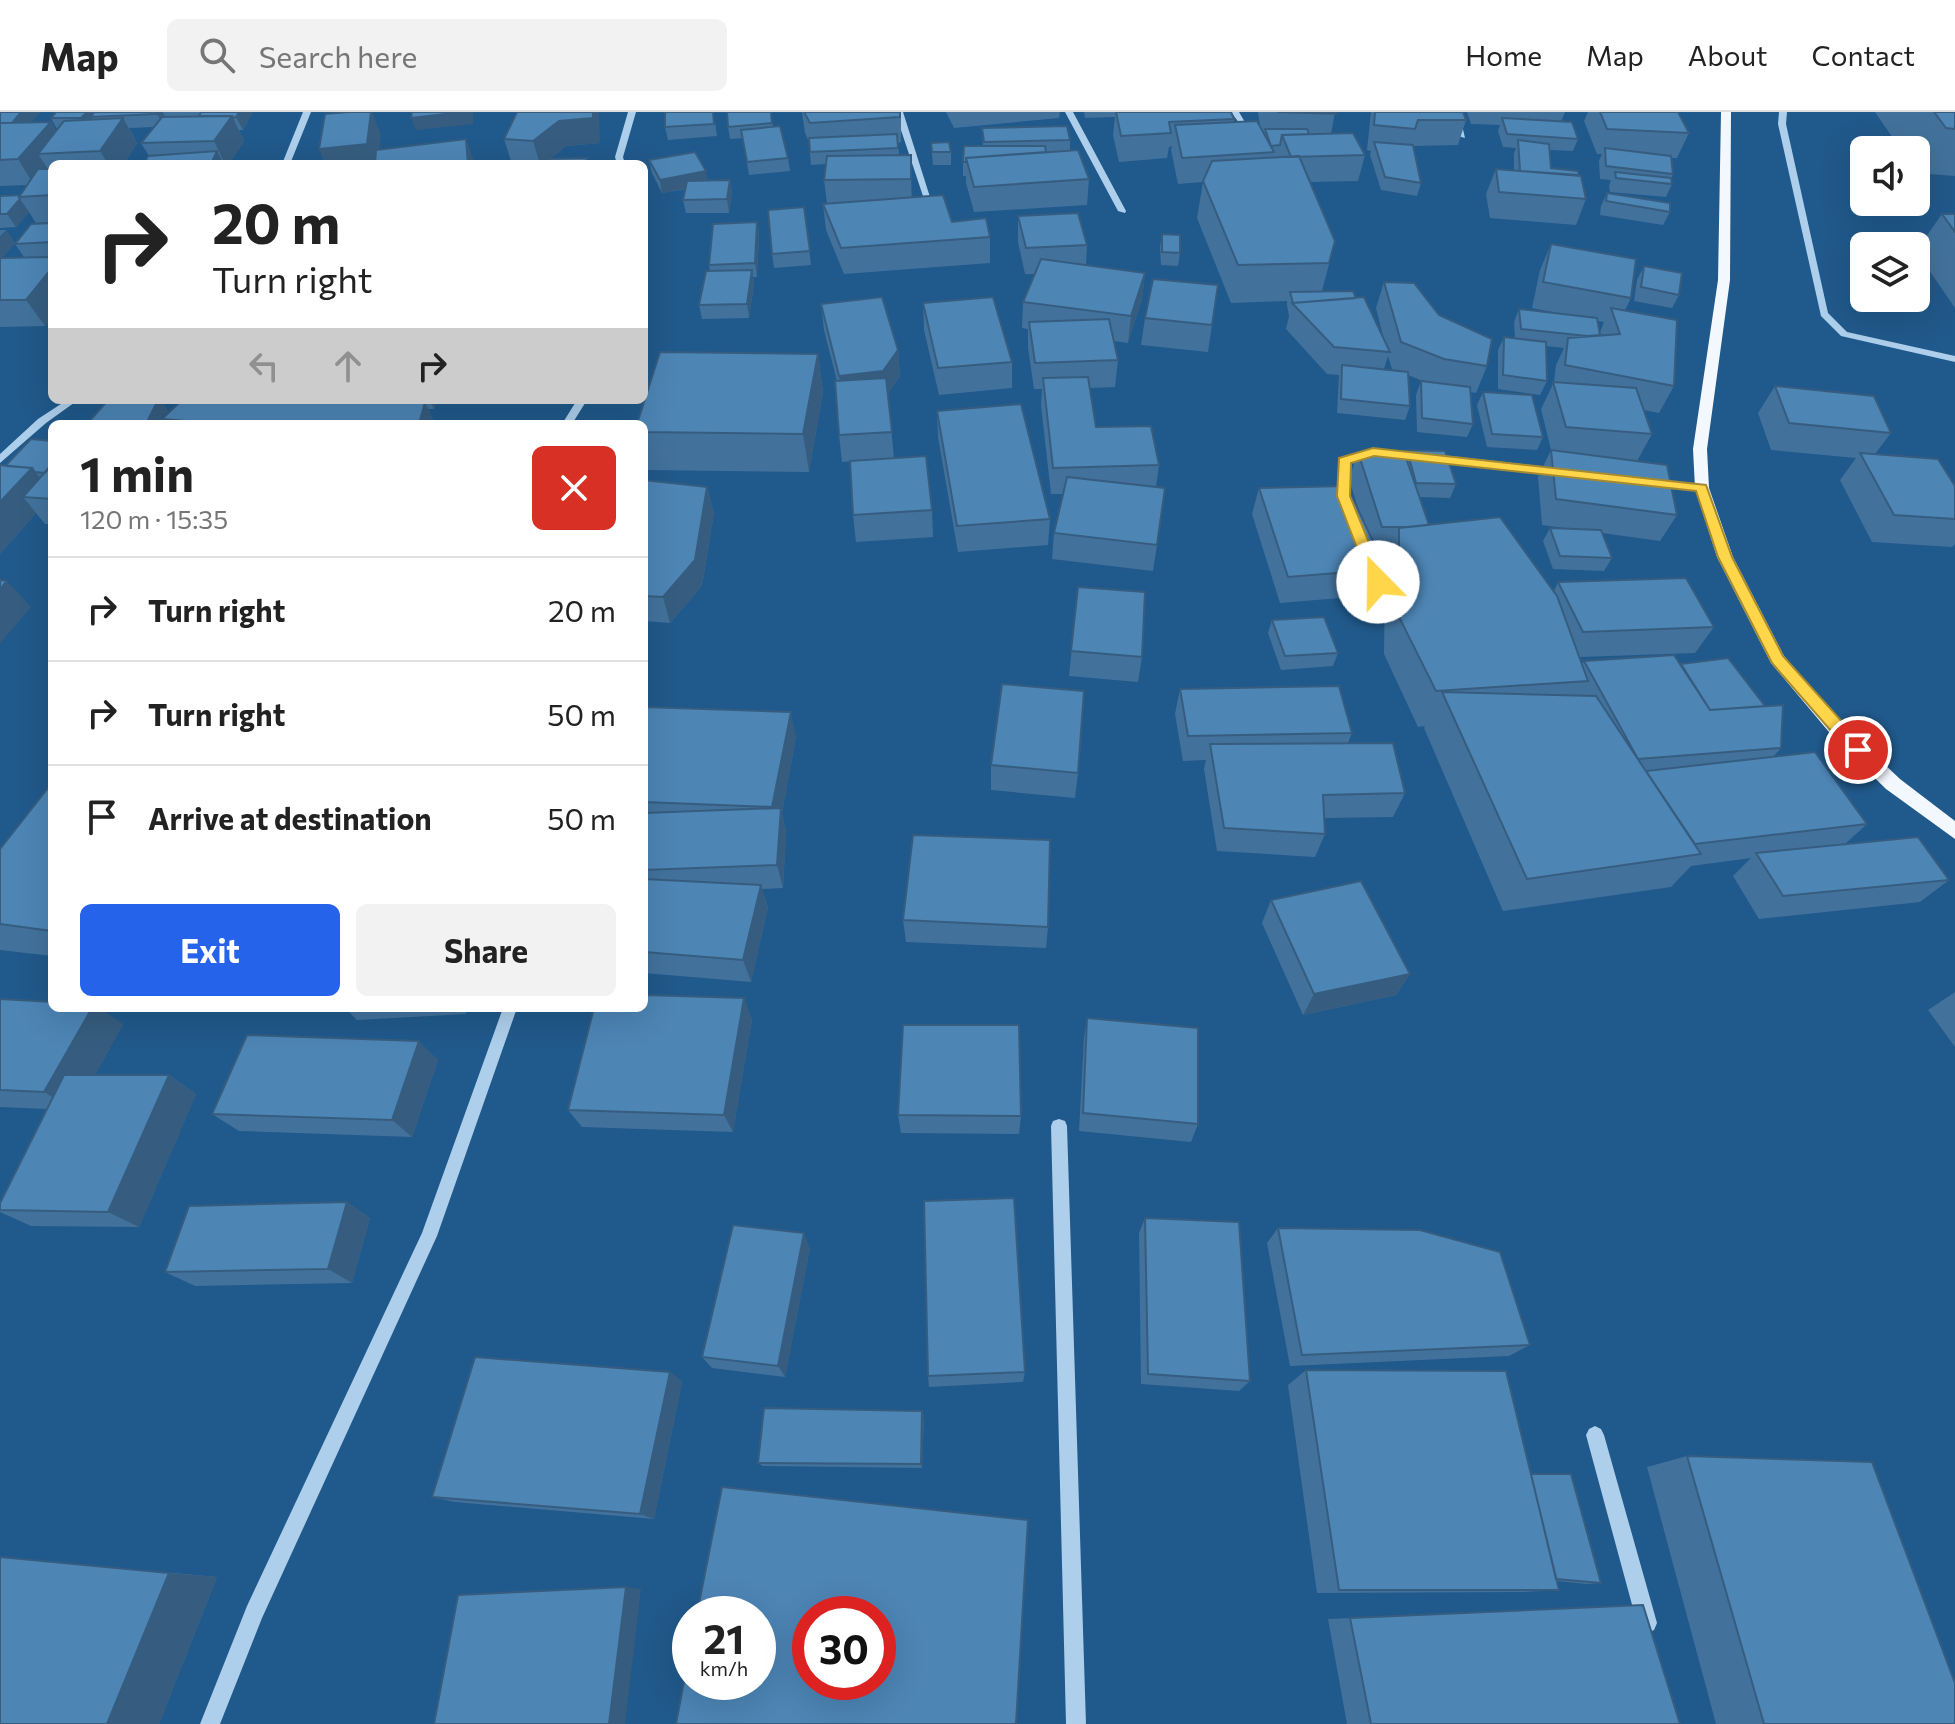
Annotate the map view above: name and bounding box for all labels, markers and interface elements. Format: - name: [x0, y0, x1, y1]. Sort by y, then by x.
- search box: [167, 19, 727, 91]
- text: Map: [40, 32, 119, 79]
- icon: search: [195, 33, 239, 77]
- text: Search here: [259, 37, 417, 74]
- text: Home: [1465, 38, 1542, 72]
- text: Map: [1586, 38, 1644, 72]
- text: About: [1688, 38, 1768, 72]
- text: Contact: [1812, 38, 1915, 72]
- map controls: [1850, 136, 1930, 312]
- button: sound: [1850, 136, 1930, 216]
- text: 20 m: [212, 187, 340, 256]
- icon: right: [80, 192, 184, 296]
- button: layers: [1850, 232, 1930, 312]
- text: Turn right: [212, 256, 373, 300]
- icon: left: [242, 344, 286, 388]
- icon: ahead: [326, 344, 370, 388]
- icon: right: [410, 344, 454, 388]
- text: 1 min: [80, 443, 194, 502]
- button: close: [532, 446, 616, 530]
- text: 120 m · 15:35: [80, 503, 228, 534]
- position arrow: [1336, 540, 1420, 624]
- icon: right: [80, 587, 124, 631]
- text: Turn right: [148, 591, 285, 628]
- text: 20 m: [548, 591, 616, 628]
- icon: right: [80, 691, 124, 735]
- text: Turn right: [148, 695, 285, 732]
- text: 50 m: [547, 695, 616, 732]
- pin: [1824, 716, 1892, 784]
- icon: arrive: [1836, 728, 1880, 772]
- icon: arrive: [80, 795, 124, 839]
- text: Arrive at destination: [148, 799, 432, 836]
- text: 50 m: [547, 799, 616, 836]
- button: Exit: [80, 904, 340, 996]
- button: Share: [356, 904, 616, 996]
- speed limit sign: 30: [792, 1596, 896, 1700]
- text: 21: [704, 1613, 744, 1662]
- text: km/h: [700, 1656, 748, 1680]

